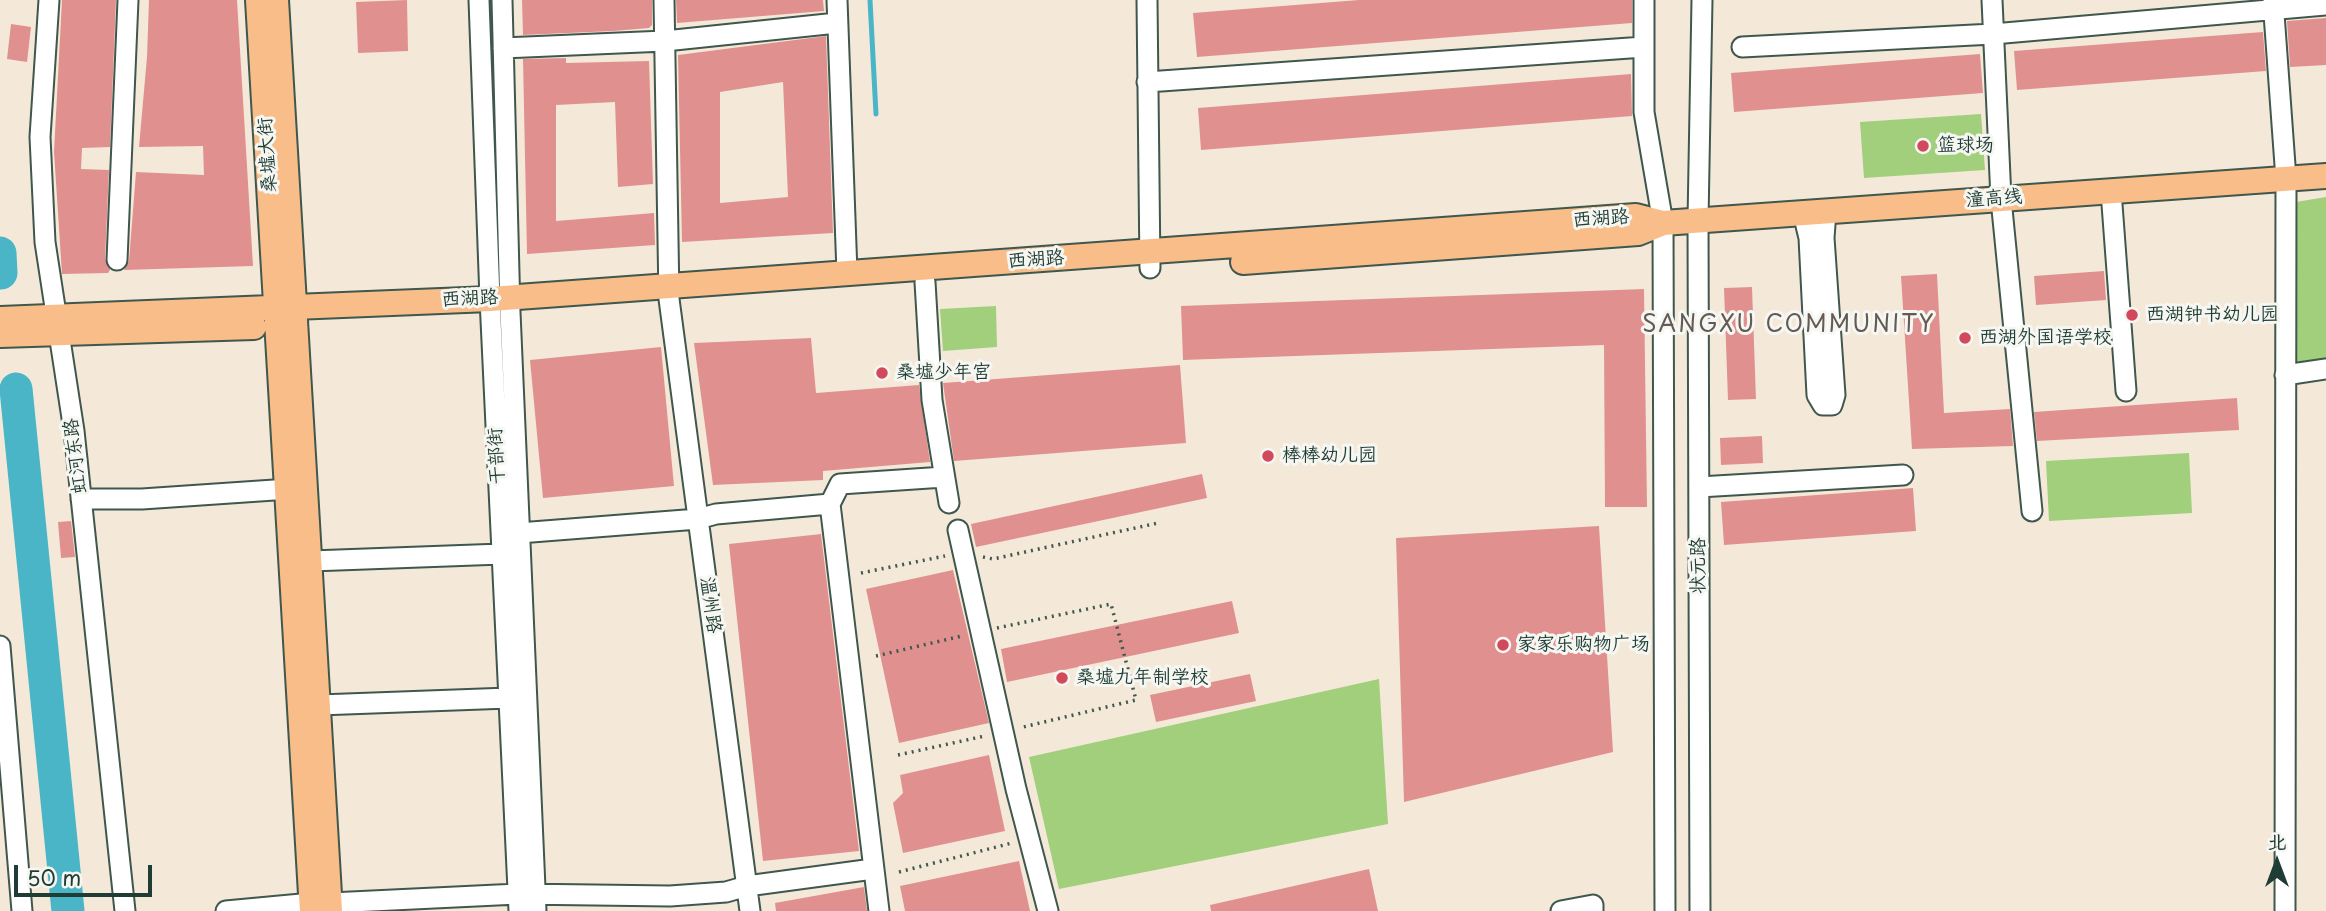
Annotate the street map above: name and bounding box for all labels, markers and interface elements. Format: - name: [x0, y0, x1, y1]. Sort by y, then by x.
- street label: 桑墟大街: [254, 116, 282, 194]
- place label: 篮球场: [1937, 135, 1994, 157]
- marker: 篮球场: [1915, 138, 1931, 154]
- street label: 潼高线: [1965, 186, 2023, 212]
- street label: 西湖路: [1572, 206, 1630, 232]
- street label: 西湖路: [1007, 247, 1065, 273]
- street label: 西湖路: [441, 286, 499, 312]
- place label: 西湖钟书幼儿园: [2146, 304, 2279, 326]
- marker: 西湖钟书幼儿园: [2124, 307, 2140, 323]
- district label: SANGXU COMMUNITY: [1645, 312, 1933, 340]
- place label: 西湖外国语学校: [1979, 327, 2112, 349]
- marker: 西湖外国语学校: [1957, 330, 1973, 346]
- place label: 桑墟少年宫: [896, 362, 991, 384]
- marker: 桑墟少年宫: [874, 365, 890, 381]
- street label: 虹河东路: [60, 417, 92, 495]
- street label: 干部街: [484, 427, 510, 485]
- place label: 棒棒幼儿园: [1282, 445, 1377, 467]
- marker: 棒棒幼儿园: [1260, 448, 1276, 464]
- street label: 状元路: [1688, 538, 1710, 594]
- street label: 温州路: [695, 575, 725, 635]
- place label: 家家乐购物广场: [1517, 634, 1650, 656]
- marker: 家家乐购物广场: [1495, 637, 1511, 653]
- place label: 桑墟九年制学校: [1076, 667, 1209, 689]
- marker: 桑墟九年制学校: [1054, 670, 1070, 686]
- north arrow: [2242, 827, 2312, 897]
- text: 北: [2267, 827, 2287, 855]
- scale bar: [18, 852, 156, 896]
- text: 50 m: [27, 861, 81, 893]

